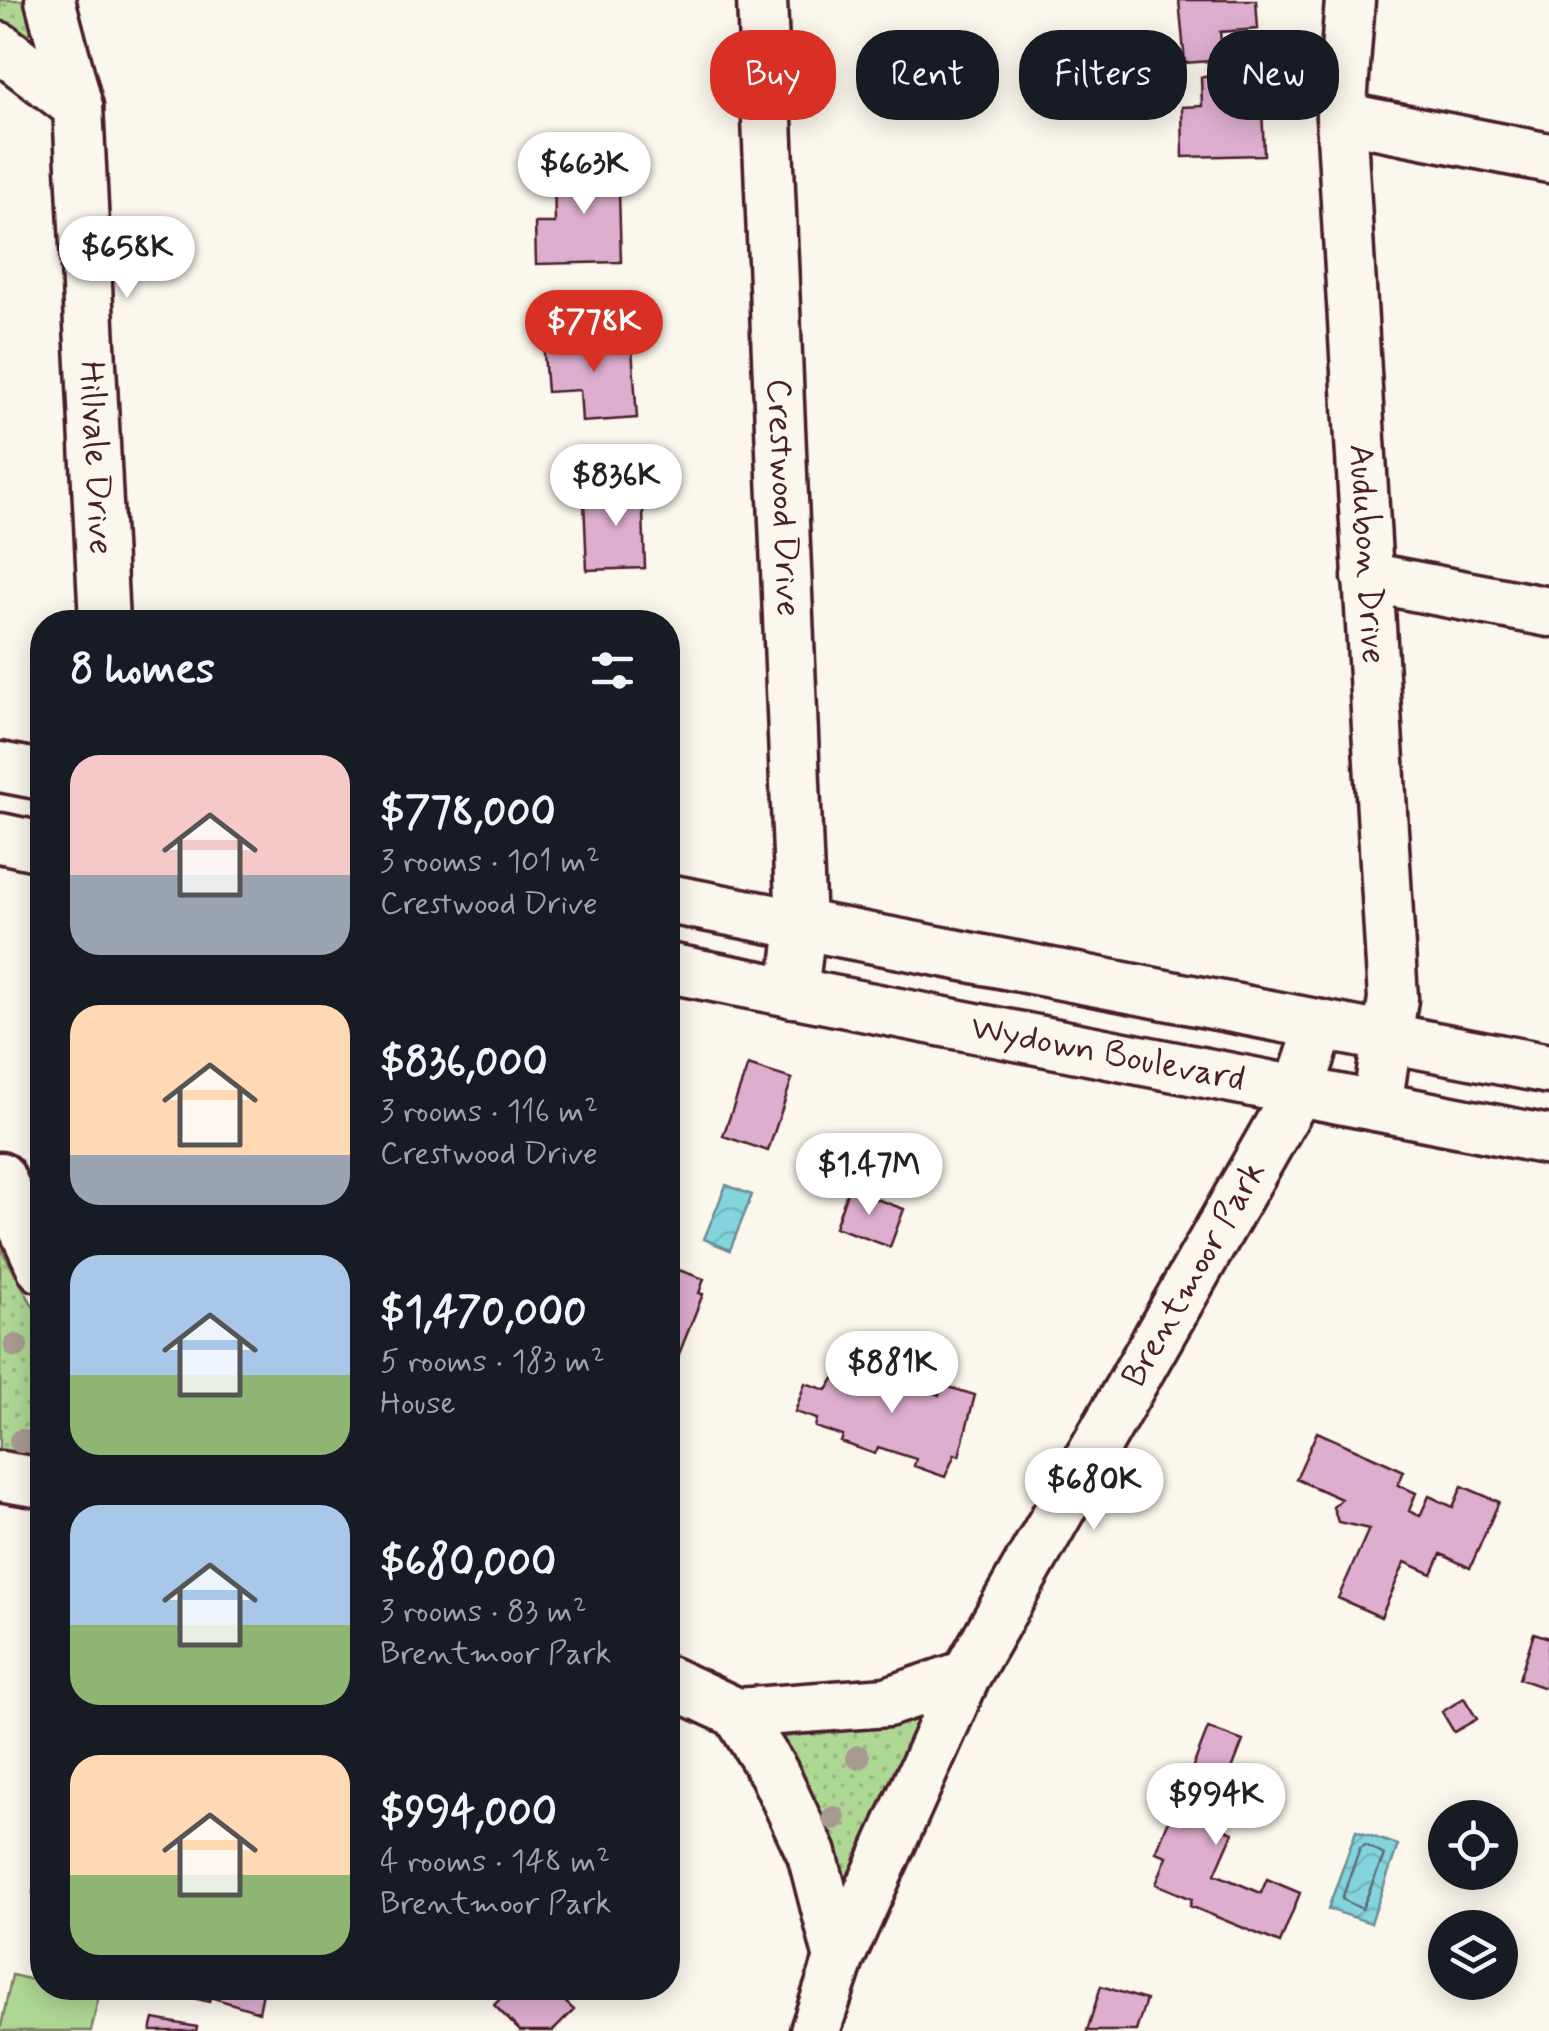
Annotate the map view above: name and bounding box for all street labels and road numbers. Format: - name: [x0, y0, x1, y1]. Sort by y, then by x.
- street label: Hillvale Drive: [68, 360, 124, 556]
- street label: Crestwood Drive: [755, 378, 811, 617]
- street label: Audubon Drive: [1337, 442, 1396, 665]
- street label: Wydown Boulevard: [967, 1005, 1249, 1103]
- street label: Brentmoor Park: [1111, 1153, 1277, 1396]

